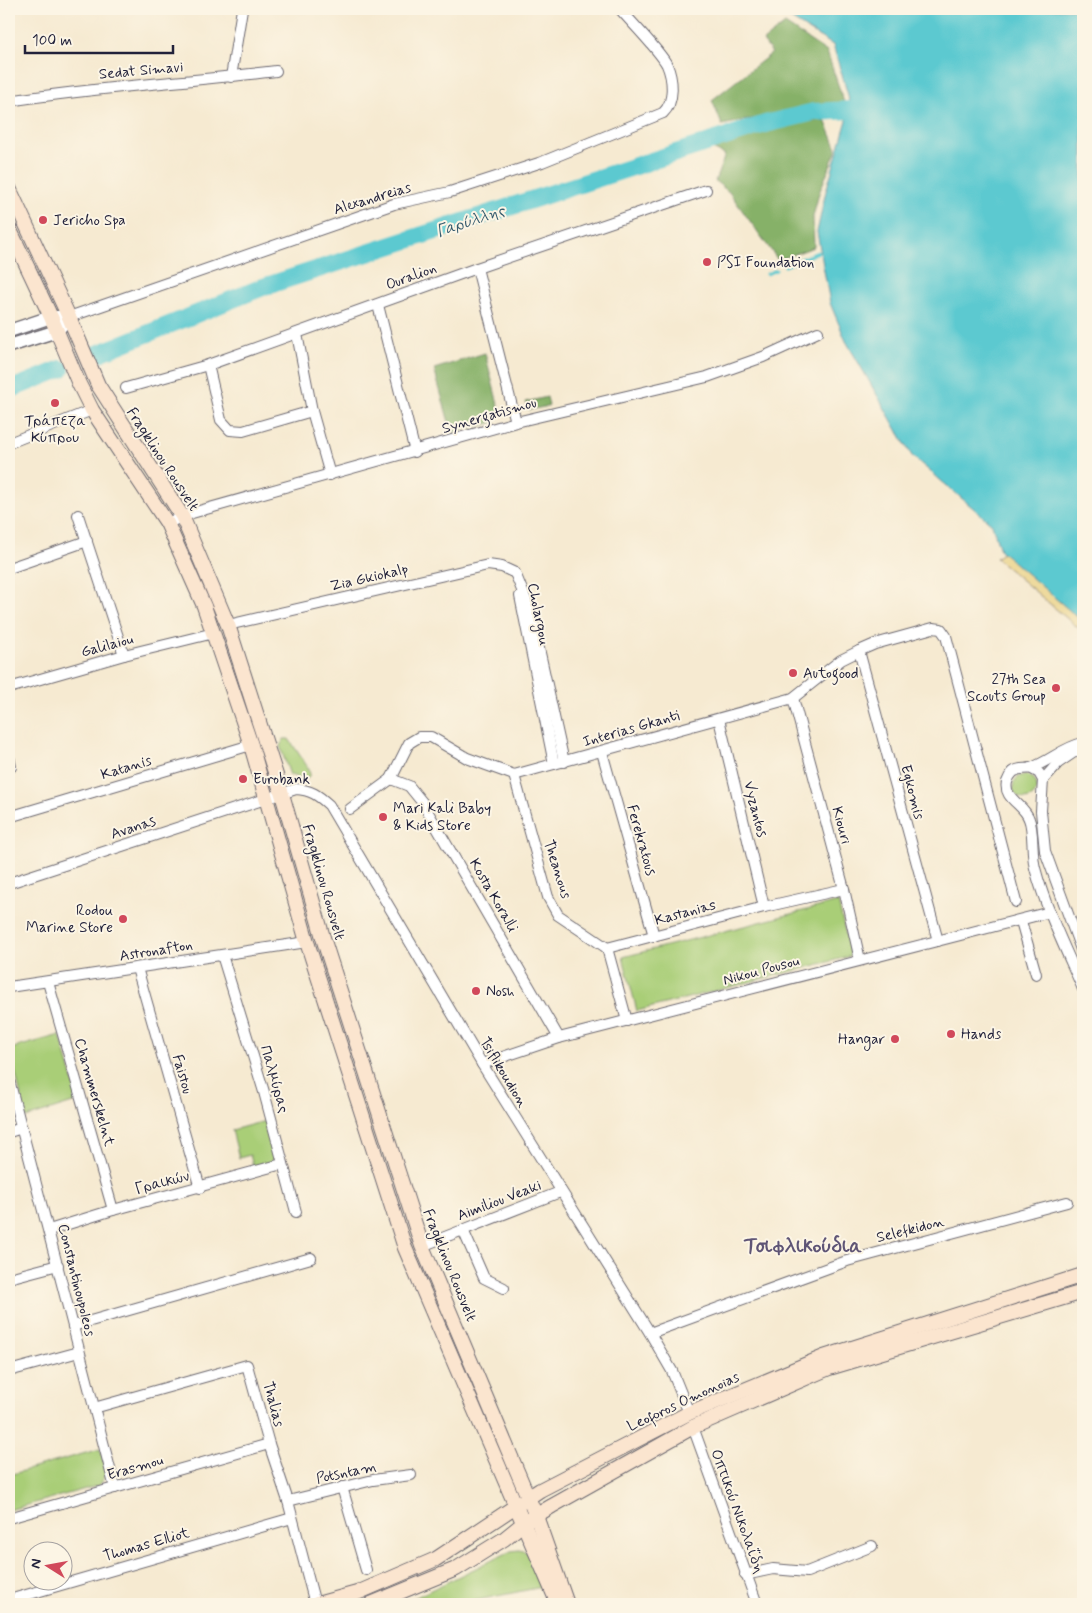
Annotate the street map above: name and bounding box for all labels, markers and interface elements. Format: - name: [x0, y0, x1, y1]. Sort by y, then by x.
- scale bar: [25, 22, 172, 54]
- text: 100 m: [32, 31, 72, 51]
- street label: Sedat Simavi: [98, 57, 184, 85]
- street label: Alexandreias: [331, 178, 414, 220]
- water label: Γαρύλλης: [433, 200, 508, 242]
- place label: Jericho Spa: [53, 211, 126, 231]
- marker: Jericho Spa: [37, 214, 49, 226]
- place label: PSI Foundation: [717, 253, 814, 273]
- marker: PSI Foundation: [701, 256, 713, 268]
- street label: Ouralion: [383, 259, 439, 295]
- street label: Synergatismou: [440, 393, 539, 440]
- marker: Τράπεζα Κύπρου: [49, 397, 61, 409]
- street label: Fragklinou Rousvelt: [120, 404, 203, 516]
- place label: Τράπεζα Κύπρου: [24, 411, 86, 448]
- street label: Zia Gkiokalp: [328, 559, 410, 597]
- street label: Cholargou: [521, 581, 554, 647]
- street label: Galilaiou: [79, 629, 136, 663]
- place label: Autogood: [803, 664, 859, 685]
- marker: Autogood: [787, 667, 799, 679]
- place label: 27th Sea Scouts Group: [967, 670, 1046, 707]
- marker: 27th Sea Scouts Group: [1050, 682, 1062, 694]
- street label: Interias Gkanti: [581, 706, 682, 752]
- street label: Katanis: [98, 751, 154, 785]
- street label: Egkomis: [895, 763, 929, 822]
- place label: Eurobank: [253, 770, 310, 790]
- marker: Eurobank: [237, 773, 249, 785]
- street label: Vyzantos: [738, 779, 772, 839]
- place label: Mari Kali Baby & Kids Store: [393, 799, 491, 836]
- street label: Ferekratous: [621, 803, 661, 878]
- street label: Kiouri: [826, 804, 856, 846]
- street label: Avanas: [108, 811, 159, 845]
- marker: Mari Kali Baby & Kids Store: [377, 811, 389, 823]
- street label: Fragklinou Rousvelt: [296, 822, 349, 943]
- street label: Theanous: [538, 837, 576, 902]
- street label: Kosta Koralli: [464, 855, 522, 936]
- street label: Kastanias: [652, 895, 718, 931]
- place label: Rodou Marine Store: [26, 901, 113, 938]
- marker: Rodou Marine Store: [117, 913, 129, 925]
- street label: Astronafton: [118, 935, 194, 967]
- street label: Nikou Pousou: [721, 951, 802, 991]
- place label: Nosh: [486, 982, 515, 1002]
- marker: Nosh: [470, 985, 482, 997]
- place label: Hands: [961, 1025, 1002, 1045]
- marker: Hands: [945, 1028, 957, 1040]
- place label: Hangar: [838, 1030, 885, 1051]
- marker: Hangar: [889, 1033, 901, 1045]
- street label: Tsiflikoudion: [474, 1034, 532, 1112]
- street label: Chammerskelnt: [69, 1036, 119, 1149]
- street label: Παλμύρας: [255, 1043, 293, 1116]
- street label: Faistou: [167, 1052, 197, 1096]
- street label: Γραικών: [133, 1166, 192, 1199]
- street label: Aimiliou Veaki: [454, 1176, 544, 1226]
- street label: Fragklinou Rousvelt: [416, 1206, 481, 1325]
- street label: Selefkidon: [874, 1212, 946, 1248]
- street label: Constantinoupoleos: [52, 1222, 100, 1339]
- district label: Τσιφλικούδια: [743, 1233, 862, 1260]
- street label: Leoforos Omonoias: [624, 1367, 744, 1438]
- street label: Thalias: [257, 1379, 289, 1430]
- street label: Οπτικού Νικολαΐδη: [705, 1446, 769, 1576]
- street label: Erasmou: [105, 1450, 166, 1485]
- street label: Potsntam: [314, 1457, 378, 1489]
- street label: Thomas Elliot: [101, 1523, 192, 1567]
- north arrow: [22, 1540, 72, 1590]
- text: N: [26, 1557, 46, 1570]

